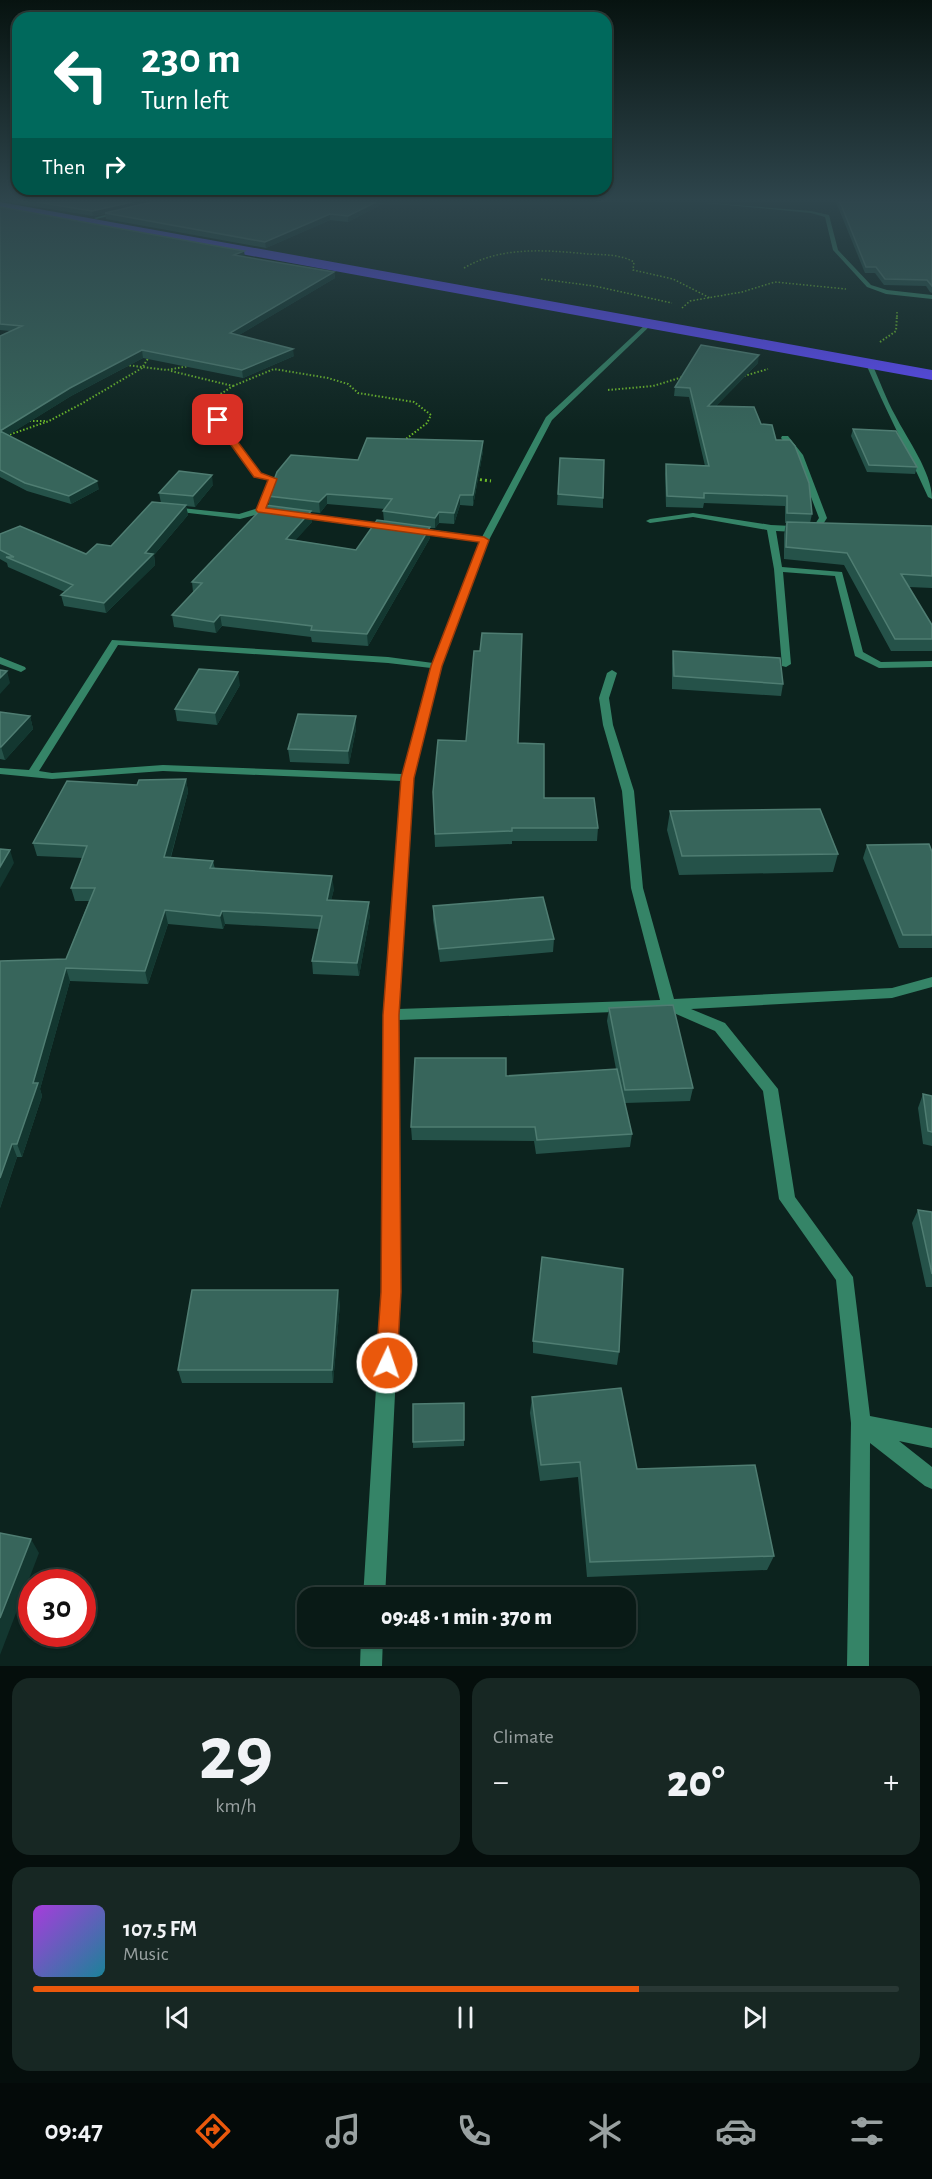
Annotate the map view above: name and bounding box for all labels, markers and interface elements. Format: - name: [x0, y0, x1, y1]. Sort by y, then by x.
- icon: left: [42, 36, 120, 114]
- text: 230 m: [141, 38, 241, 80]
- text: Turn left: [141, 87, 229, 114]
- icon: right: [98, 150, 131, 183]
- text: Then: [42, 156, 86, 178]
- pin: [192, 394, 243, 445]
- icon: arrive: [201, 403, 234, 436]
- position arrow: [355, 1331, 419, 1395]
- speed limit sign: 30: [18, 1569, 96, 1647]
- text: 09:48 · 1 min · 370 m: [381, 1606, 552, 1628]
- text: 29: [199, 1716, 273, 1794]
- text: Climate: [493, 1727, 554, 1747]
- text: 20°: [667, 1760, 725, 1805]
- text: −: [493, 1766, 509, 1799]
- text: +: [883, 1766, 899, 1799]
- text: km/h: [215, 1796, 257, 1816]
- text: 107.5 FM: [123, 1918, 197, 1940]
- text: Music: [123, 1944, 169, 1964]
- icon: previous: [161, 2001, 194, 2034]
- icon: pause: [449, 2001, 482, 2034]
- icon: next: [738, 2001, 771, 2034]
- icon: directions: [192, 2110, 234, 2152]
- icon: music: [322, 2110, 364, 2152]
- icon: phone: [453, 2110, 495, 2152]
- icon: climate: [584, 2110, 626, 2152]
- icon: car: [715, 2110, 757, 2152]
- icon: filters: [846, 2110, 888, 2152]
- text: 09:47: [44, 2117, 103, 2144]

